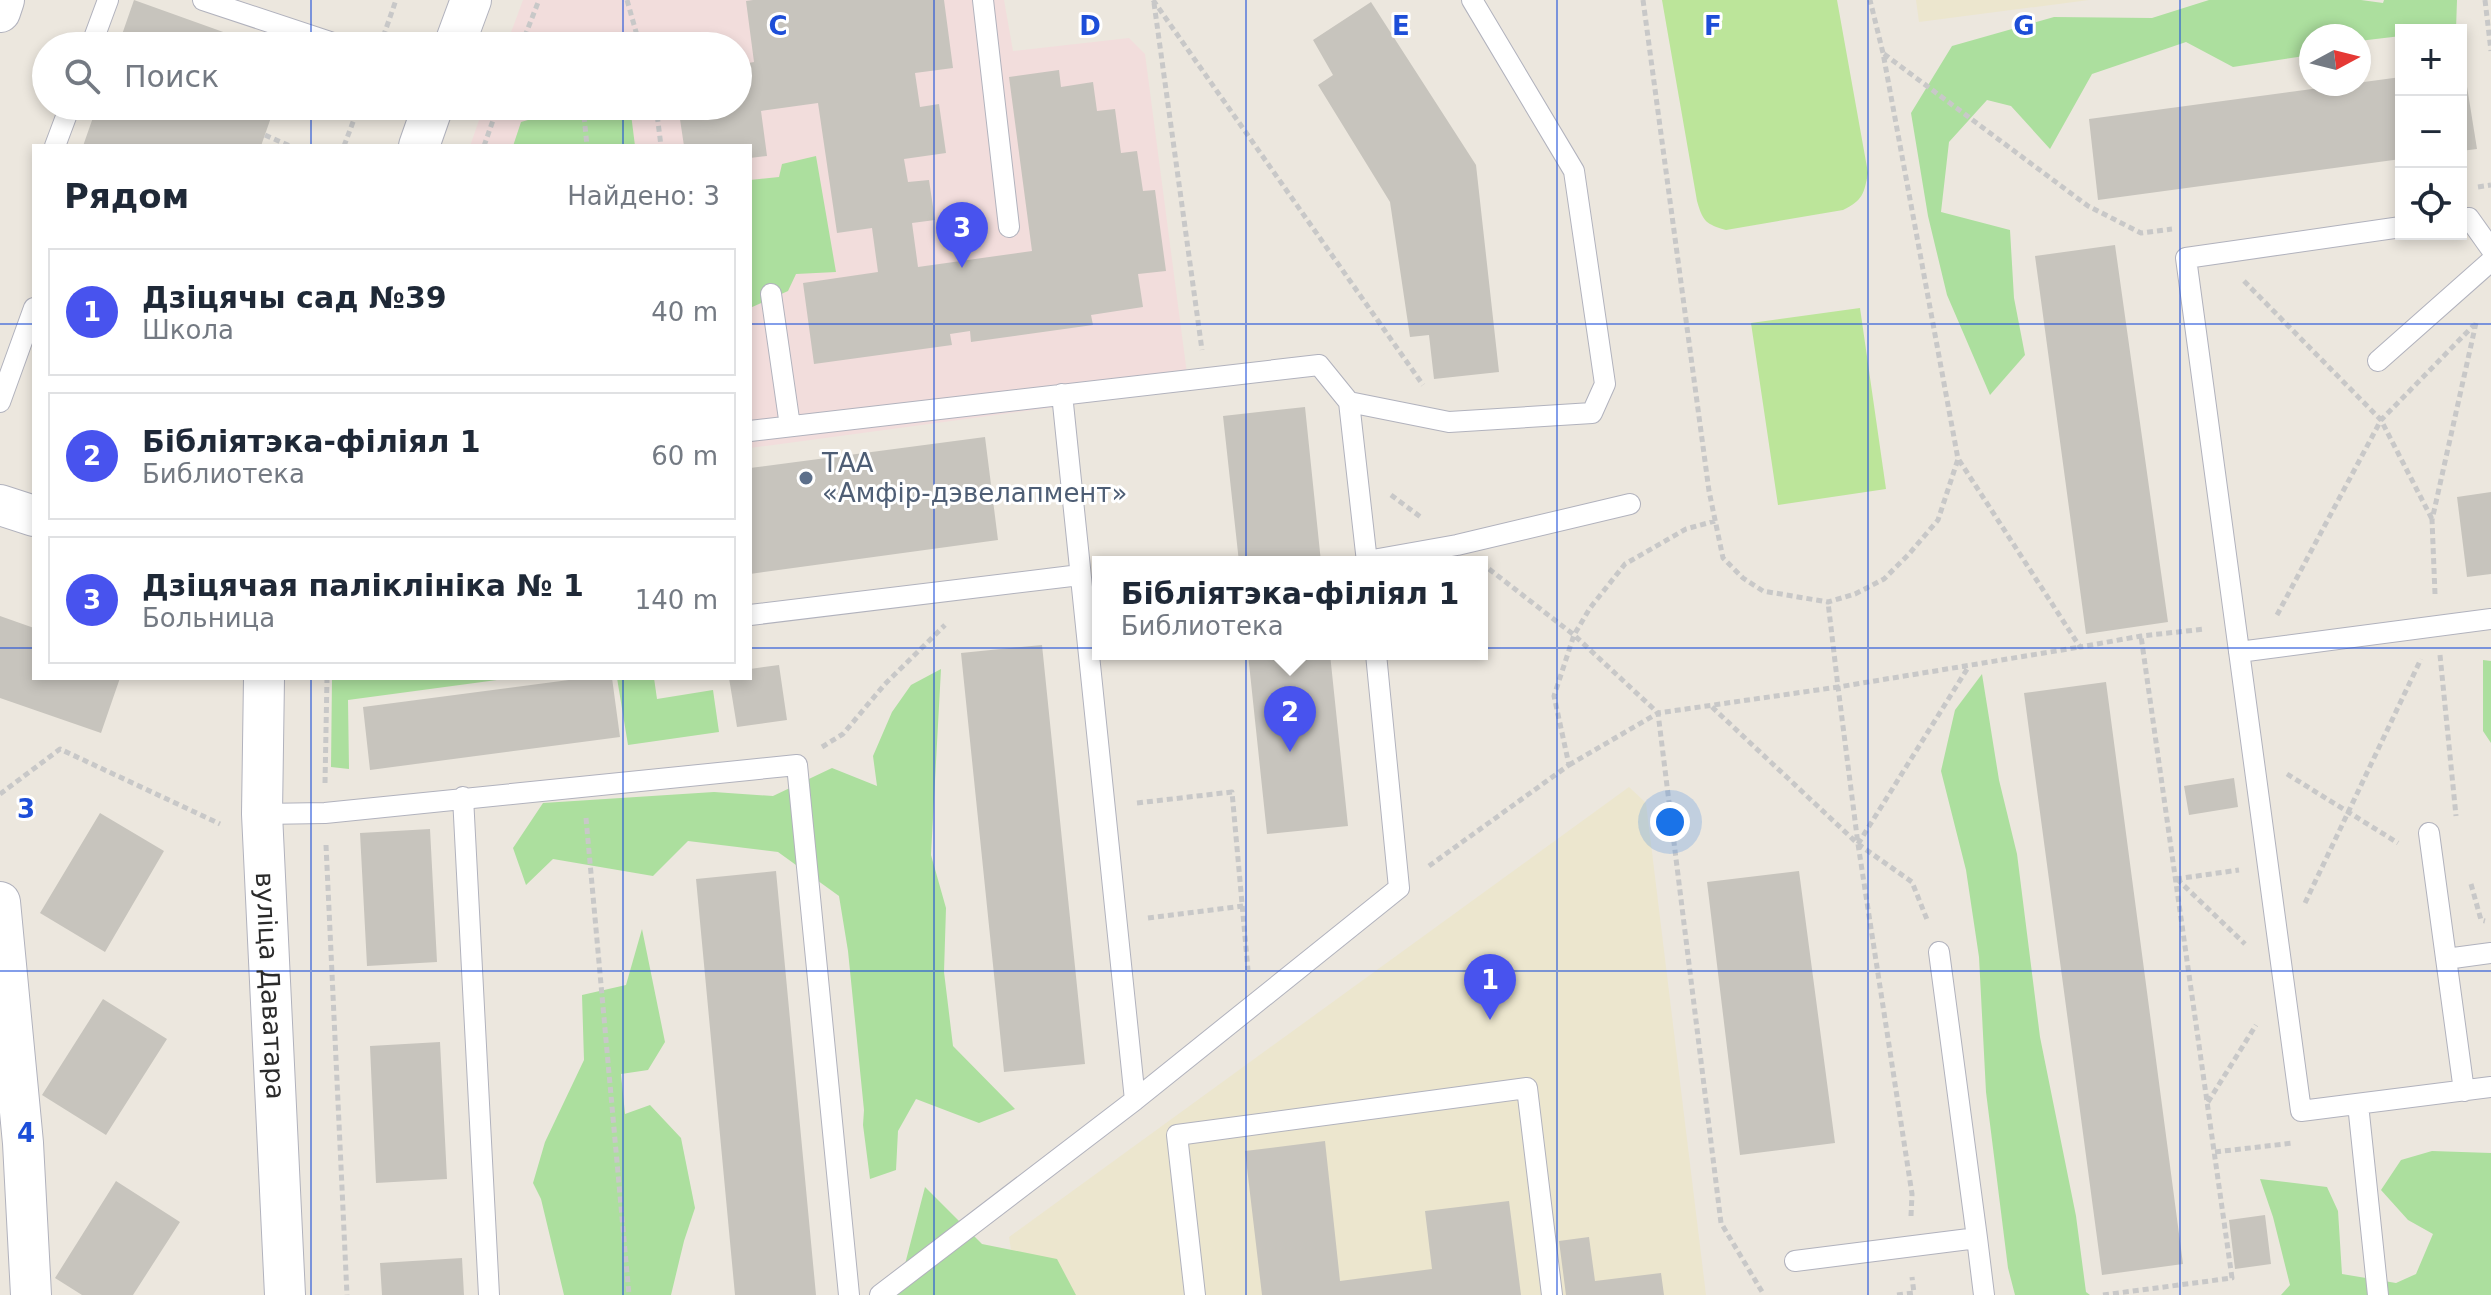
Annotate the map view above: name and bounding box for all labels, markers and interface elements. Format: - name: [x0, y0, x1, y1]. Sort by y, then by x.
- text: C: [768, 11, 788, 41]
- text: D: [1079, 11, 1101, 41]
- text: E: [1392, 11, 1410, 41]
- text: F: [1704, 11, 1722, 41]
- text: G: [2013, 11, 2035, 41]
- north arrow: [2299, 24, 2371, 96]
- map controls: [2395, 24, 2467, 240]
- button: +: [2395, 24, 2467, 96]
- search box: [32, 32, 752, 120]
- icon: search: [60, 54, 104, 98]
- text: Поиск: [124, 59, 219, 94]
- button: −: [2395, 96, 2467, 168]
- button: locate: [2395, 168, 2467, 240]
- text: Рядом: [64, 176, 189, 216]
- text: Найдено: 3: [567, 181, 720, 211]
- pin: 3: [936, 202, 988, 268]
- text: Дзіцячы сад №39: [142, 280, 447, 315]
- text: 1: [83, 297, 101, 327]
- text: 40 m: [651, 297, 718, 327]
- text: Школа: [142, 315, 234, 345]
- text: Бібліятэка-філіял 1: [142, 424, 481, 459]
- text: 2: [83, 441, 101, 471]
- text: 60 m: [651, 441, 718, 471]
- place label: ТАА «Амфір-дэвелапмент»: [821, 448, 1127, 508]
- text: Библиотека: [142, 459, 305, 489]
- marker: ТАА «Амфір-дэвелапмент»: [797, 469, 815, 487]
- popup: [1092, 556, 1488, 660]
- text: Дзіцячая паліклініка № 1: [142, 568, 584, 603]
- text: Бібліятэка-філіял 1: [1121, 576, 1459, 611]
- text: 3: [83, 585, 101, 615]
- text: 140 m: [635, 585, 718, 615]
- text: Больница: [142, 603, 275, 633]
- text: Библиотека: [1121, 611, 1284, 641]
- pin: 2: [1264, 686, 1316, 752]
- text: 3: [17, 794, 35, 824]
- your location: [1650, 802, 1690, 842]
- street label: вуліца Даватара: [250, 871, 291, 1100]
- pin: 1: [1464, 954, 1516, 1020]
- text: 4: [17, 1118, 35, 1148]

